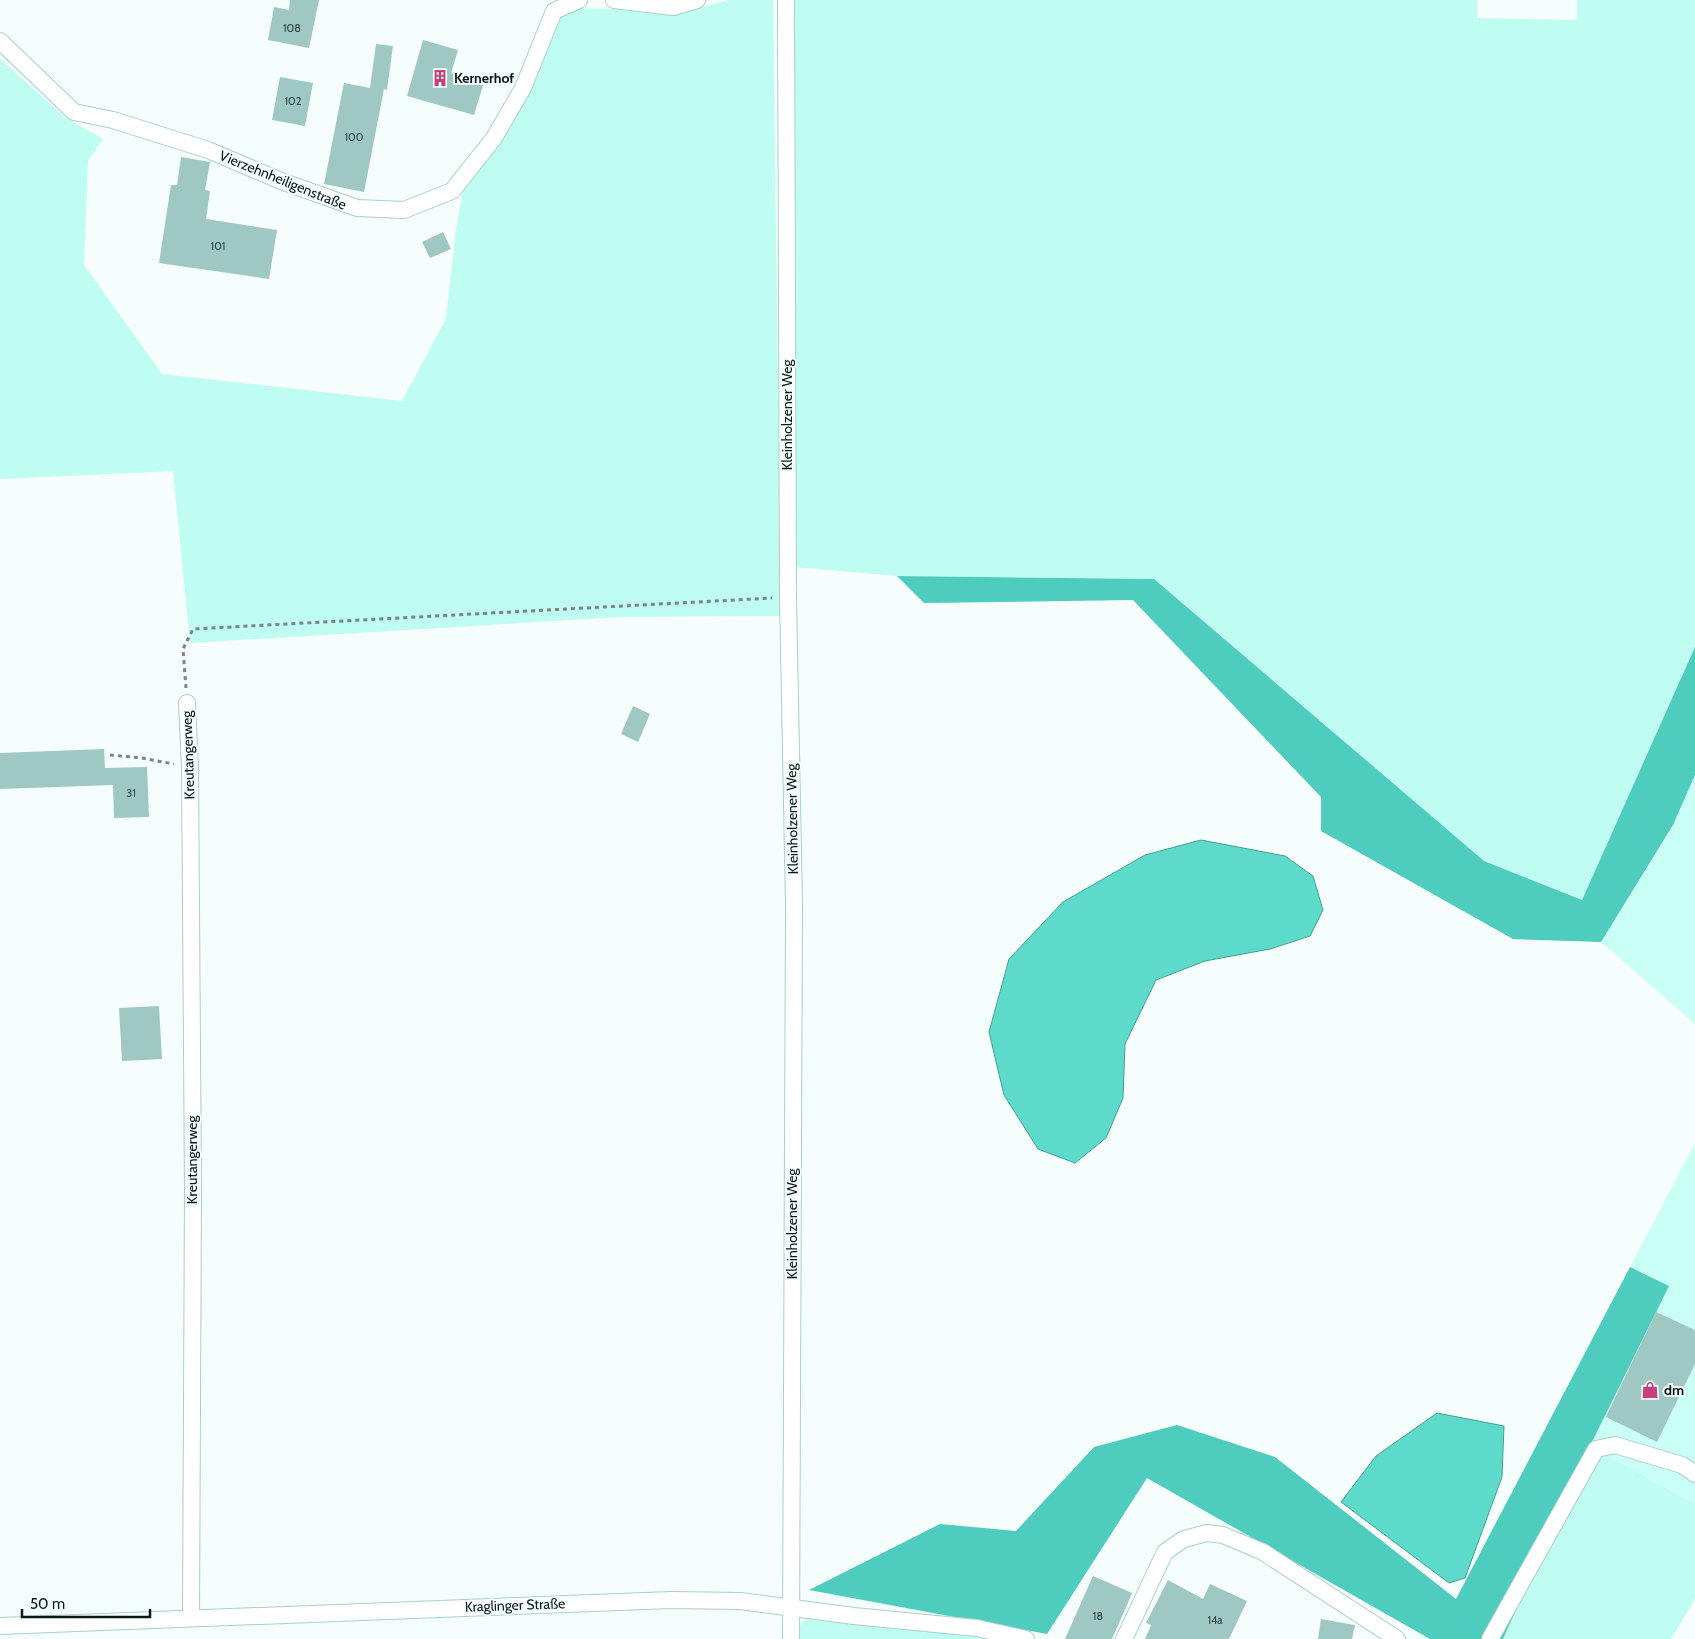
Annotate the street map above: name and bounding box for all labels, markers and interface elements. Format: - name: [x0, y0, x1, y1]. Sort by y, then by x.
- house number: 108: [283, 21, 301, 35]
- building icon: Kernerhof: [430, 68, 450, 88]
- place label: Kernerhof: [454, 69, 514, 87]
- house number: 102: [284, 94, 302, 108]
- house number: 100: [345, 130, 364, 144]
- street label: Vierzehnheiligenstraße: [217, 146, 349, 214]
- house number: 101: [211, 239, 225, 253]
- street label: Kleinholzener Weg: [778, 359, 796, 470]
- street label: Kreutangerweg: [177, 709, 199, 800]
- street label: Kleinholzener Weg: [782, 762, 802, 875]
- house number: 31: [126, 786, 136, 800]
- street label: Kreutangerweg: [183, 1115, 201, 1204]
- street label: Kleinholzener Weg: [783, 1168, 801, 1279]
- shop icon: dm: [1640, 1380, 1660, 1400]
- place label: dm: [1664, 1381, 1684, 1399]
- scale bar: [22, 1586, 150, 1618]
- street label: Kraglinger Straße: [464, 1594, 566, 1616]
- text: 50 m: [30, 1595, 65, 1613]
- house number: 18: [1093, 1609, 1103, 1623]
- house number: 14a: [1207, 1613, 1223, 1627]

